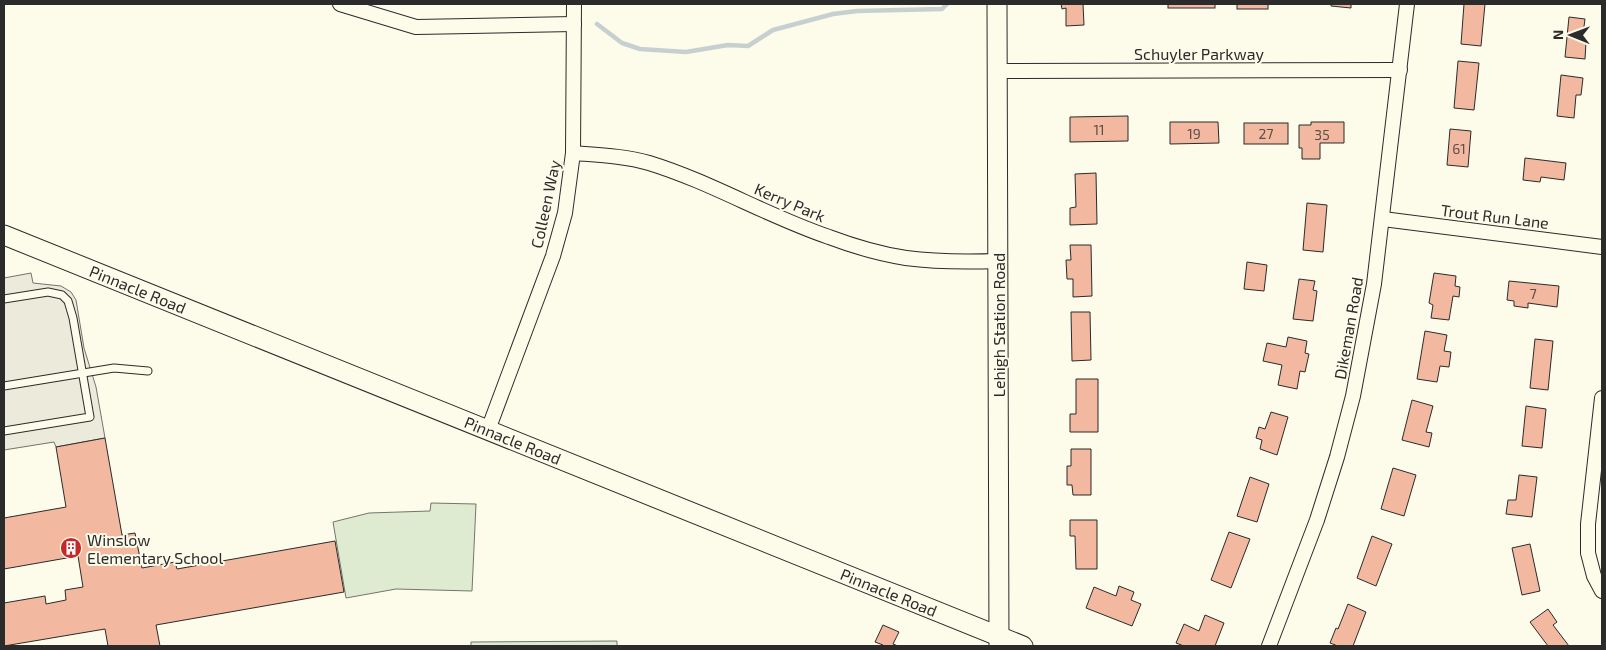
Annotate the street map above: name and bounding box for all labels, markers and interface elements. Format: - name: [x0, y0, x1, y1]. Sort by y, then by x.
- north arrow: [1546, 10, 1596, 60]
- text: N: [1549, 30, 1566, 40]
- street label: Schuyler Parkway: [1134, 44, 1264, 63]
- house number: 11: [1093, 121, 1105, 138]
- house number: 19: [1187, 125, 1201, 142]
- house number: 27: [1258, 125, 1274, 142]
- house number: 35: [1314, 126, 1330, 143]
- house number: 61: [1452, 140, 1466, 157]
- street label: Colleen Way: [526, 158, 564, 250]
- street label: Kerry Park: [752, 179, 828, 225]
- street label: Trout Run Lane: [1440, 200, 1550, 232]
- street label: Lehigh Station Road: [989, 253, 1008, 397]
- street label: Pinnacle Road: [87, 261, 189, 317]
- street label: Dikeman Road: [1330, 275, 1366, 381]
- house number: 7: [1529, 285, 1537, 302]
- street label: Pinnacle Road: [462, 412, 564, 468]
- place label: Winslow Elementary School: [87, 530, 223, 567]
- building icon: Winslow Elementary School: [59, 536, 83, 560]
- street label: Pinnacle Road: [838, 564, 940, 620]

